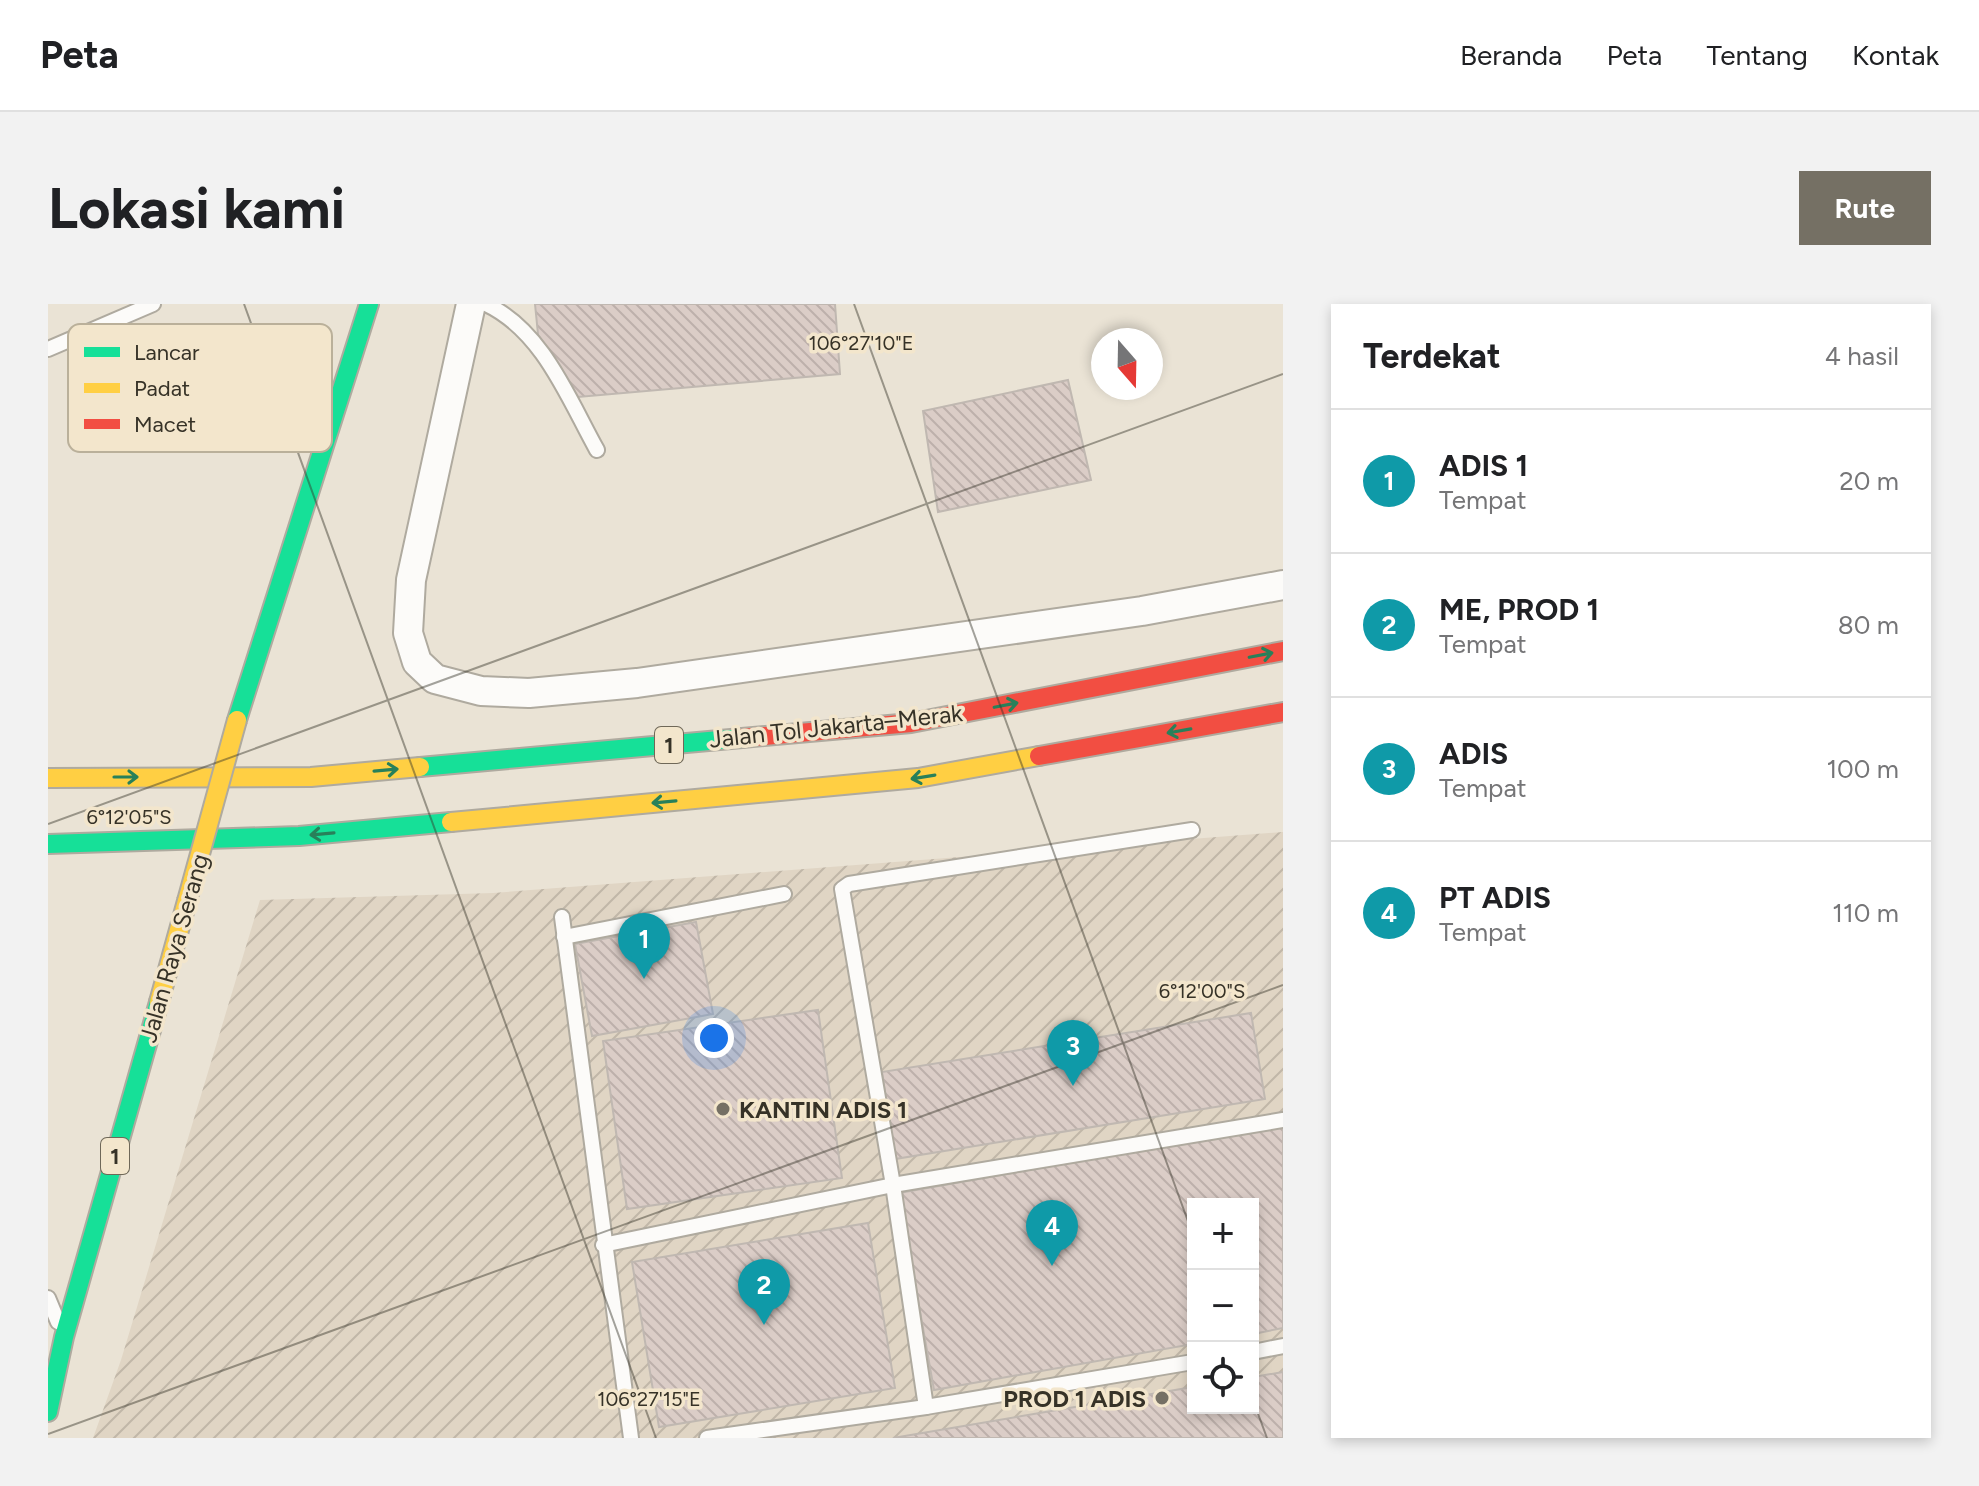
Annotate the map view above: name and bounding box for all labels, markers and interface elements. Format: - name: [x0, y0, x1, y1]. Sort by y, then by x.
- text: Peta: [40, 32, 119, 78]
- text: Beranda: [1460, 38, 1562, 72]
- text: Peta: [1606, 38, 1662, 72]
- text: Tentang: [1706, 38, 1808, 72]
- text: Kontak: [1852, 38, 1939, 72]
- button: Rute: [1799, 171, 1931, 245]
- text: Lokasi kami: [48, 175, 345, 242]
- legend: [68, 324, 332, 452]
- north arrow: [1091, 328, 1163, 400]
- text: 106°27'10"E: [808, 331, 914, 355]
- text: Terdekat: [1363, 336, 1501, 377]
- text: Lancar: [134, 339, 200, 366]
- text: 4 hasil: [1825, 340, 1899, 372]
- text: Padat: [134, 375, 190, 402]
- text: Macet: [134, 411, 196, 438]
- text: ADIS 1: [1439, 447, 1528, 484]
- text: 1: [1384, 465, 1394, 497]
- text: 20 m: [1839, 465, 1899, 497]
- text: Tempat: [1439, 484, 1527, 516]
- text: ME, PROD 1: [1439, 591, 1599, 628]
- text: 2: [1381, 609, 1397, 641]
- text: 80 m: [1838, 609, 1899, 641]
- text: Tempat: [1439, 628, 1527, 660]
- one-way arrow: [1248, 647, 1273, 662]
- one-way arrow: [993, 696, 1018, 711]
- street label: Jalan Tol Jakarta–Merak: [708, 698, 964, 754]
- one-way arrow: [1167, 724, 1192, 739]
- road number: 1: [655, 727, 683, 763]
- text: ADIS: [1439, 735, 1508, 772]
- text: 3: [1382, 753, 1396, 785]
- text: 100 m: [1826, 753, 1899, 785]
- one-way arrow: [372, 763, 399, 778]
- one-way arrow: [112, 770, 139, 785]
- one-way arrow: [911, 770, 936, 785]
- text: Tempat: [1439, 772, 1527, 804]
- one-way arrow: [651, 795, 678, 810]
- text: 6°12'05"S: [86, 805, 172, 829]
- one-way arrow: [309, 827, 336, 842]
- street label: Jalan Raya Serang: [133, 850, 215, 1046]
- text: PT ADIS: [1439, 879, 1551, 916]
- text: 4: [1381, 897, 1397, 929]
- text: 110 m: [1832, 897, 1899, 929]
- pin: 1: [618, 913, 670, 979]
- text: Tempat: [1439, 916, 1527, 948]
- text: 6°12'00"S: [1159, 979, 1245, 1003]
- your location: [694, 1018, 734, 1058]
- pin: 3: [1047, 1020, 1099, 1086]
- place label: KANTIN ADIS 1: [739, 1095, 907, 1124]
- marker: KANTIN ADIS 1: [714, 1100, 732, 1118]
- road number: 1: [101, 1138, 129, 1174]
- map controls: [1187, 1198, 1259, 1414]
- button: +: [1187, 1198, 1259, 1270]
- pin: 4: [1026, 1200, 1078, 1266]
- pin: 2: [738, 1259, 790, 1325]
- button: −: [1187, 1270, 1259, 1342]
- button: locate: [1187, 1342, 1259, 1414]
- place label: PROD 1 ADIS: [1003, 1384, 1146, 1413]
- text: 106°27'15"E: [597, 1387, 701, 1411]
- marker: PROD 1 ADIS: [1153, 1389, 1171, 1407]

